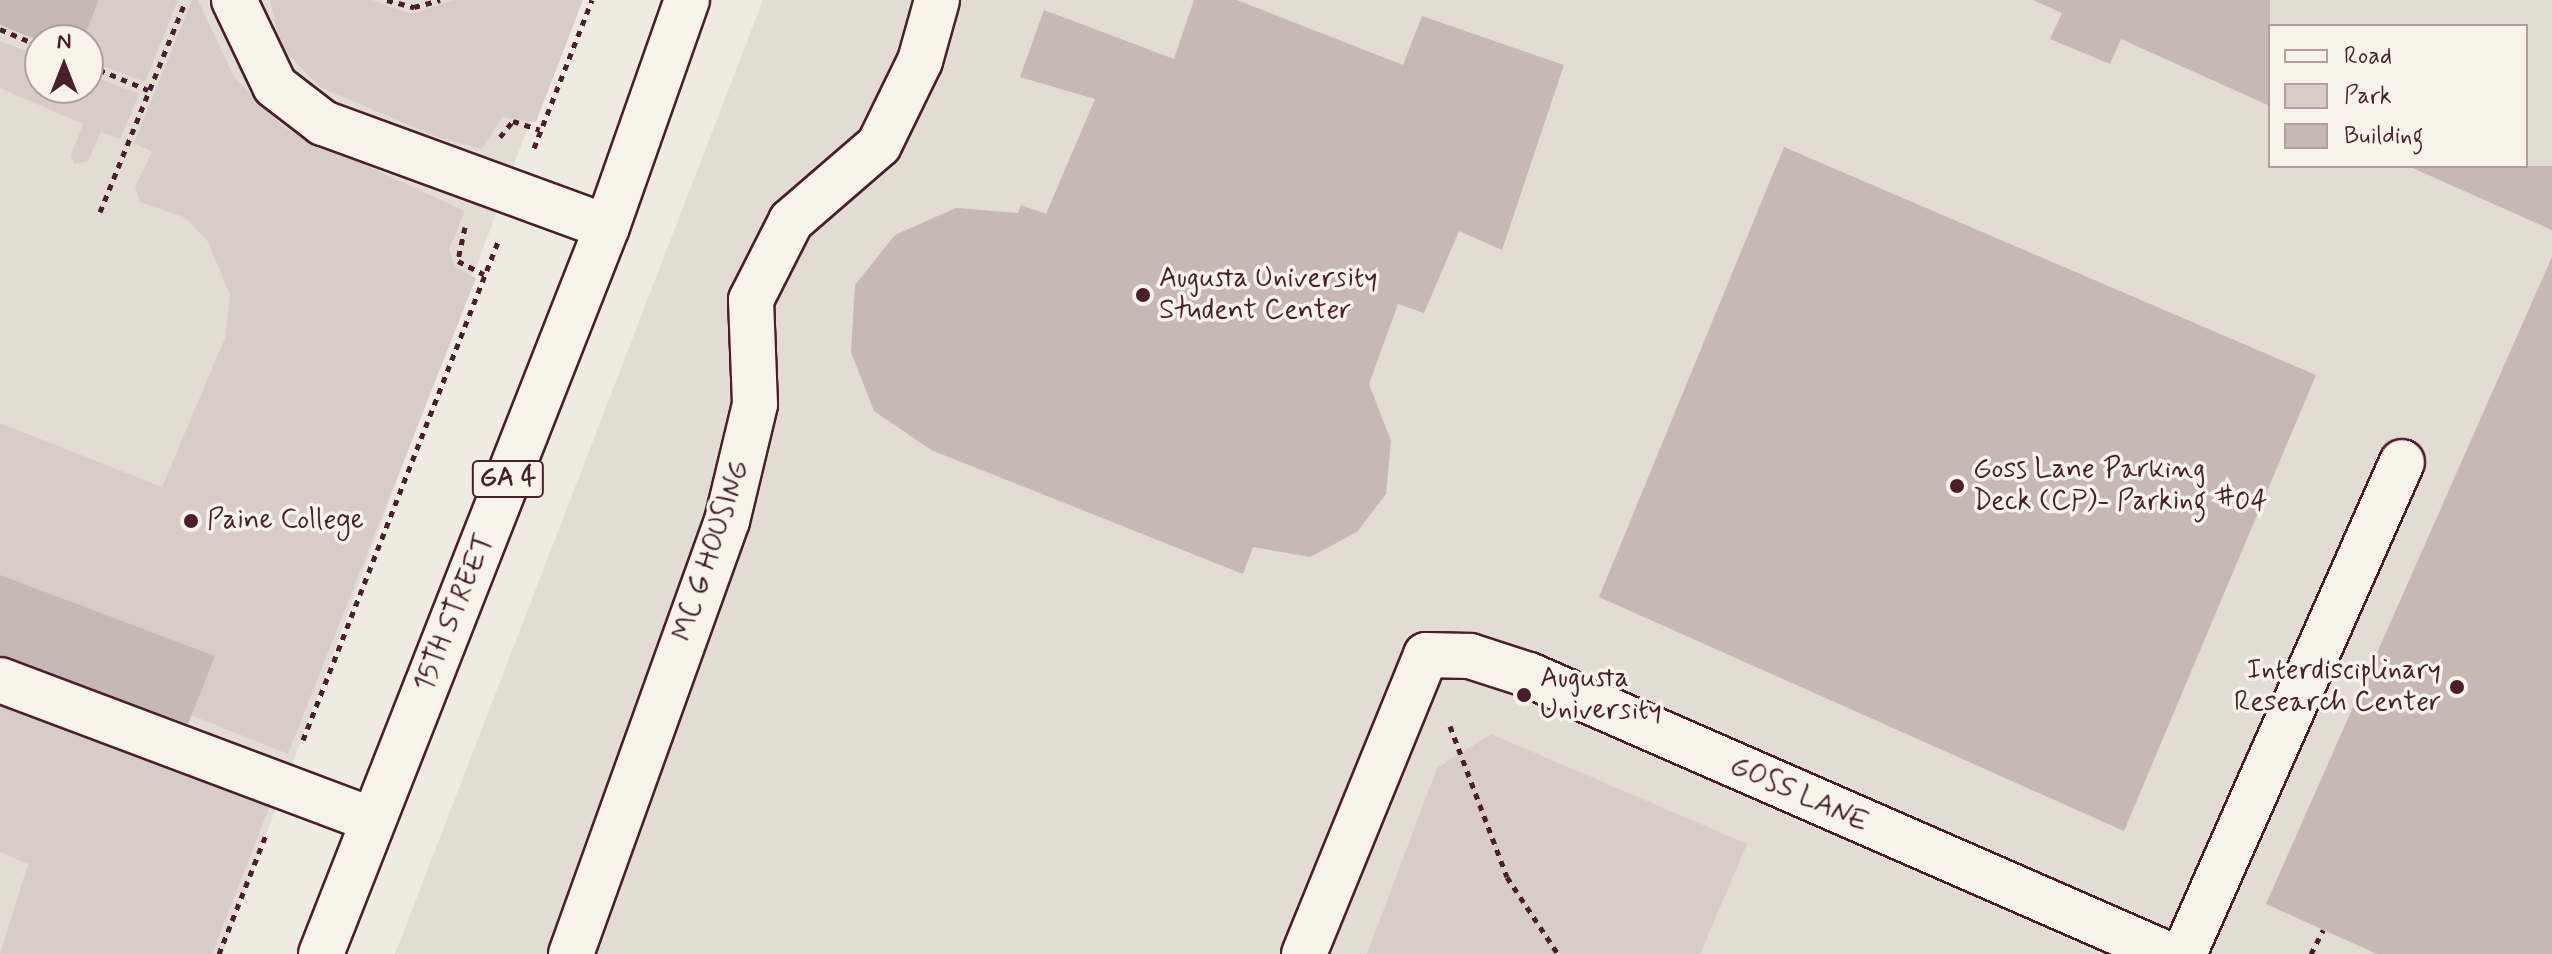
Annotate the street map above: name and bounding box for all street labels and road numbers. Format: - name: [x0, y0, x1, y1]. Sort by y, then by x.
- road number: GA 4: [470, 457, 546, 501]
- street label: MC G HOUSING: [667, 457, 757, 645]
- street label: 15TH STREET: [407, 528, 503, 698]
- street label: GOSS LANE: [1724, 750, 1874, 840]

